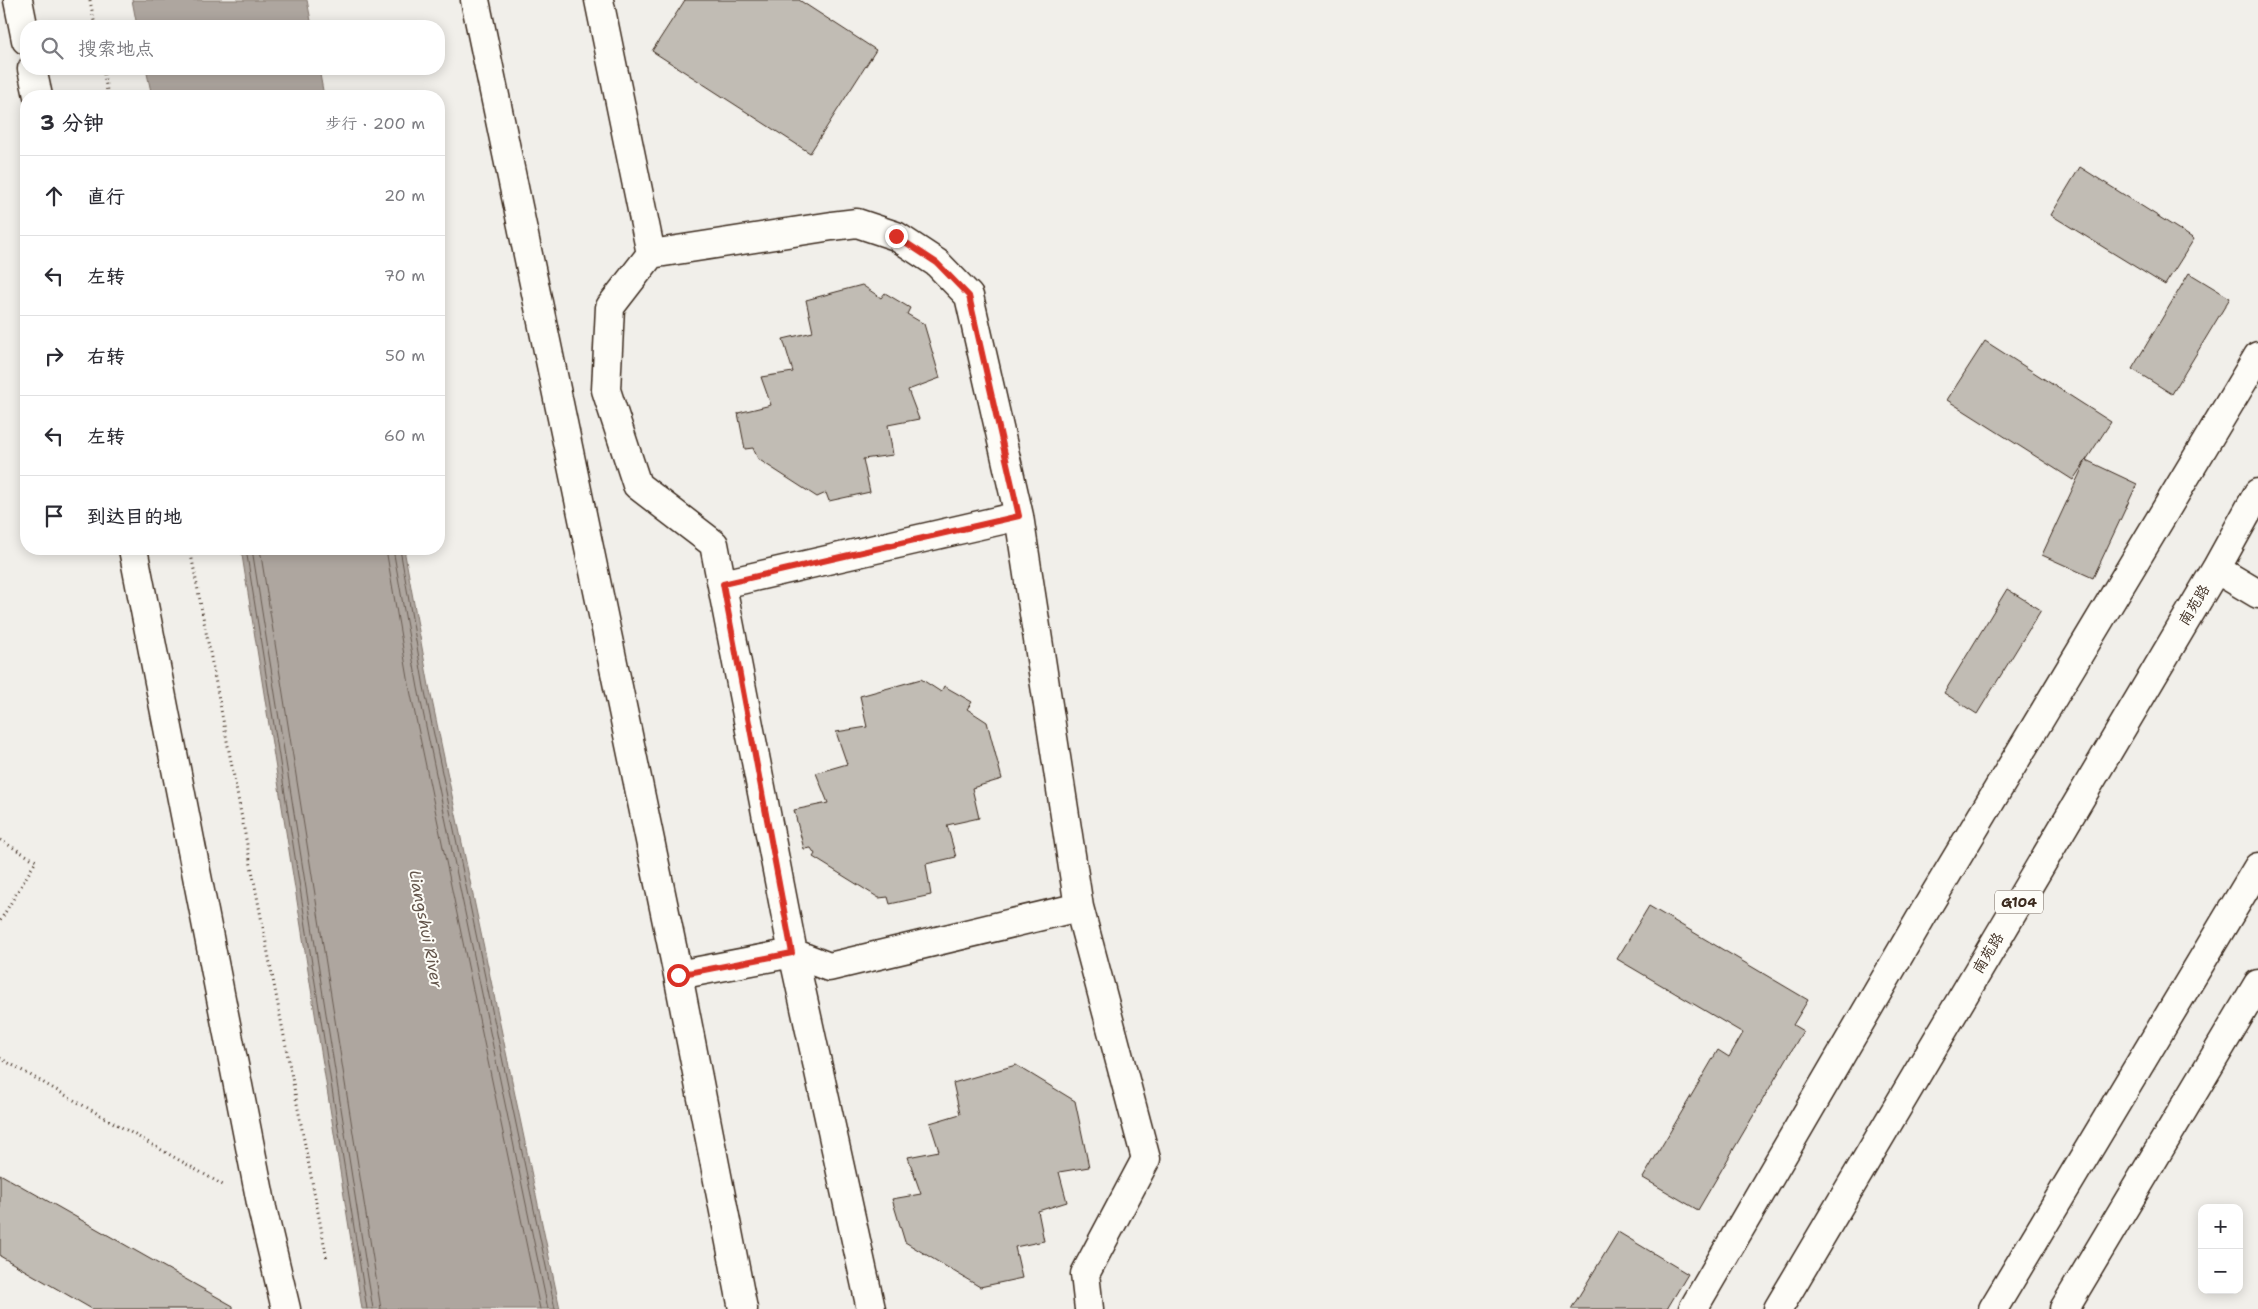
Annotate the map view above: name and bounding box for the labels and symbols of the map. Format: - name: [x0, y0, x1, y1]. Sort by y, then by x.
- route end: [885, 225, 908, 248]
- street label: 南苑路: [2174, 581, 2214, 629]
- water label: Liangshui River: [404, 868, 448, 990]
- road number: G104: [1995, 890, 2043, 914]
- street label: 南苑路: [1968, 929, 2008, 977]
- route start: [667, 964, 690, 987]

